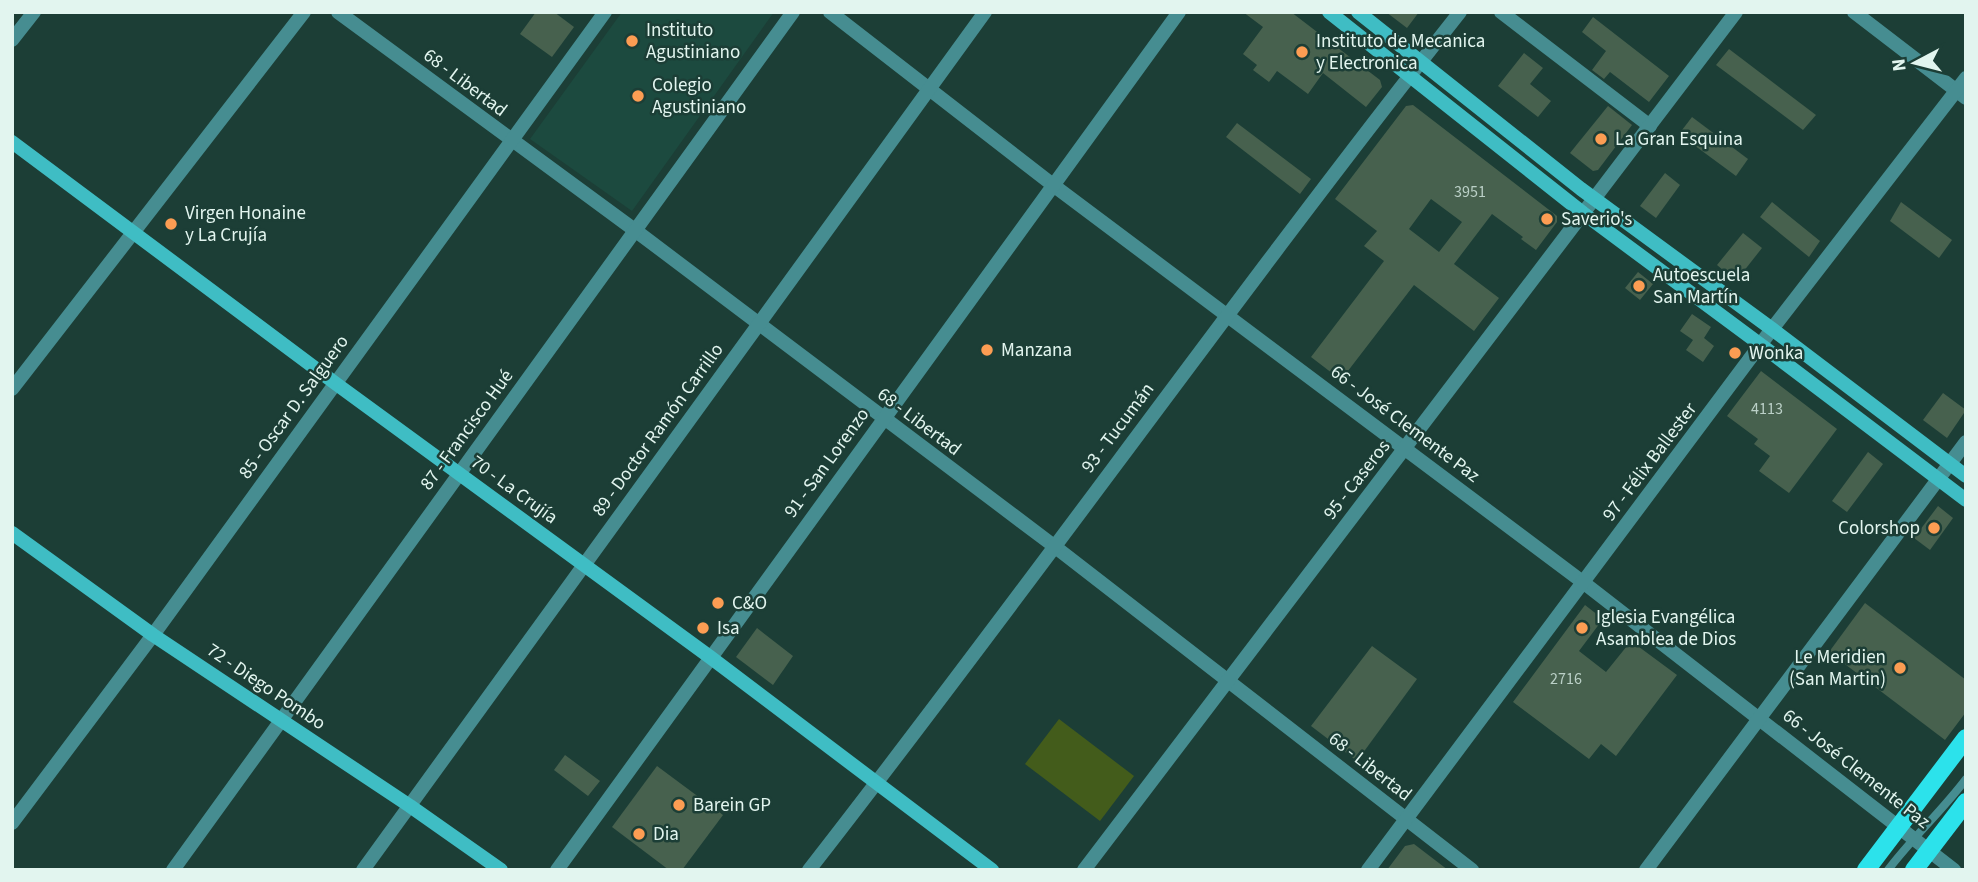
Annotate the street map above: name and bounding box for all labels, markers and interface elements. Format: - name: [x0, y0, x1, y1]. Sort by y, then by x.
- place label: Instituto Agustiniano: [646, 17, 740, 66]
- place label: Instituto de Mecanica y Electronica: [1316, 28, 1485, 77]
- north arrow: [1880, 28, 1950, 98]
- marker: Instituto Agustiniano: [624, 33, 640, 49]
- street label: 68 - Libertad: [417, 42, 513, 124]
- marker: Instituto de Mecanica y Electronica: [1294, 44, 1310, 60]
- text: N: [1885, 57, 1914, 73]
- place label: Colegio Agustiniano: [652, 72, 746, 121]
- marker: Colegio Agustiniano: [630, 88, 646, 104]
- place label: La Gran Esquina: [1615, 126, 1743, 153]
- marker: La Gran Esquina: [1593, 131, 1609, 147]
- house number: 3951: [1454, 181, 1486, 203]
- place label: Virgen Honaine y La Crujía: [185, 200, 306, 249]
- place label: Saverio's: [1561, 206, 1632, 233]
- marker: Saverio's: [1539, 211, 1555, 227]
- marker: Virgen Honaine y La Crujía: [163, 216, 179, 232]
- place label: Autoescuela San Martín: [1653, 262, 1750, 311]
- marker: Autoescuela San Martín: [1631, 278, 1647, 294]
- street label: 85 - Oscar D. Salguero: [232, 329, 356, 485]
- place label: Manzana: [1001, 337, 1072, 364]
- street label: 89 - Doctor Ramón Carrillo: [586, 338, 730, 522]
- place label: Wonka: [1749, 340, 1803, 367]
- marker: Manzana: [979, 342, 995, 358]
- marker: Wonka: [1727, 345, 1743, 361]
- street label: 66 - José Clemente Paz: [1325, 359, 1485, 489]
- street label: 87 - Francisco Hué: [414, 364, 520, 496]
- street label: 93 - Tucumán: [1075, 377, 1161, 479]
- street label: 68 - Libertad: [871, 381, 967, 463]
- street label: 97 - Félix Ballester: [1596, 397, 1704, 527]
- house number: 4113: [1751, 398, 1783, 420]
- street label: 91 - San Lorenzo: [778, 402, 876, 524]
- street label: 95 - Caseros: [1317, 434, 1397, 526]
- street label: 70 - La Crujía: [465, 449, 563, 531]
- place label: Colorshop: [1838, 515, 1920, 542]
- marker: Colorshop: [1926, 520, 1942, 536]
- place label: C&O: [732, 590, 767, 617]
- marker: C&O: [710, 595, 726, 611]
- place label: Iglesia Evangélica Asamblea de Dios: [1596, 604, 1736, 653]
- place label: Isa: [717, 615, 740, 642]
- marker: Isa: [695, 620, 711, 636]
- marker: Iglesia Evangélica Asamblea de Dios: [1574, 620, 1590, 636]
- street label: 72 - Diego Pombo: [201, 637, 331, 737]
- place label: Le Meridien (San Martin): [1789, 644, 1886, 693]
- marker: Le Meridien (San Martin): [1892, 660, 1908, 676]
- house number: 2716: [1550, 668, 1582, 690]
- street label: 66 - José Clemente Paz: [1777, 703, 1935, 835]
- street label: 68 - Libertad: [1323, 726, 1417, 808]
- place label: Barein GP: [693, 792, 771, 819]
- marker: Barein GP: [671, 797, 687, 813]
- place label: Dia: [653, 821, 679, 848]
- marker: Dia: [631, 826, 647, 842]

